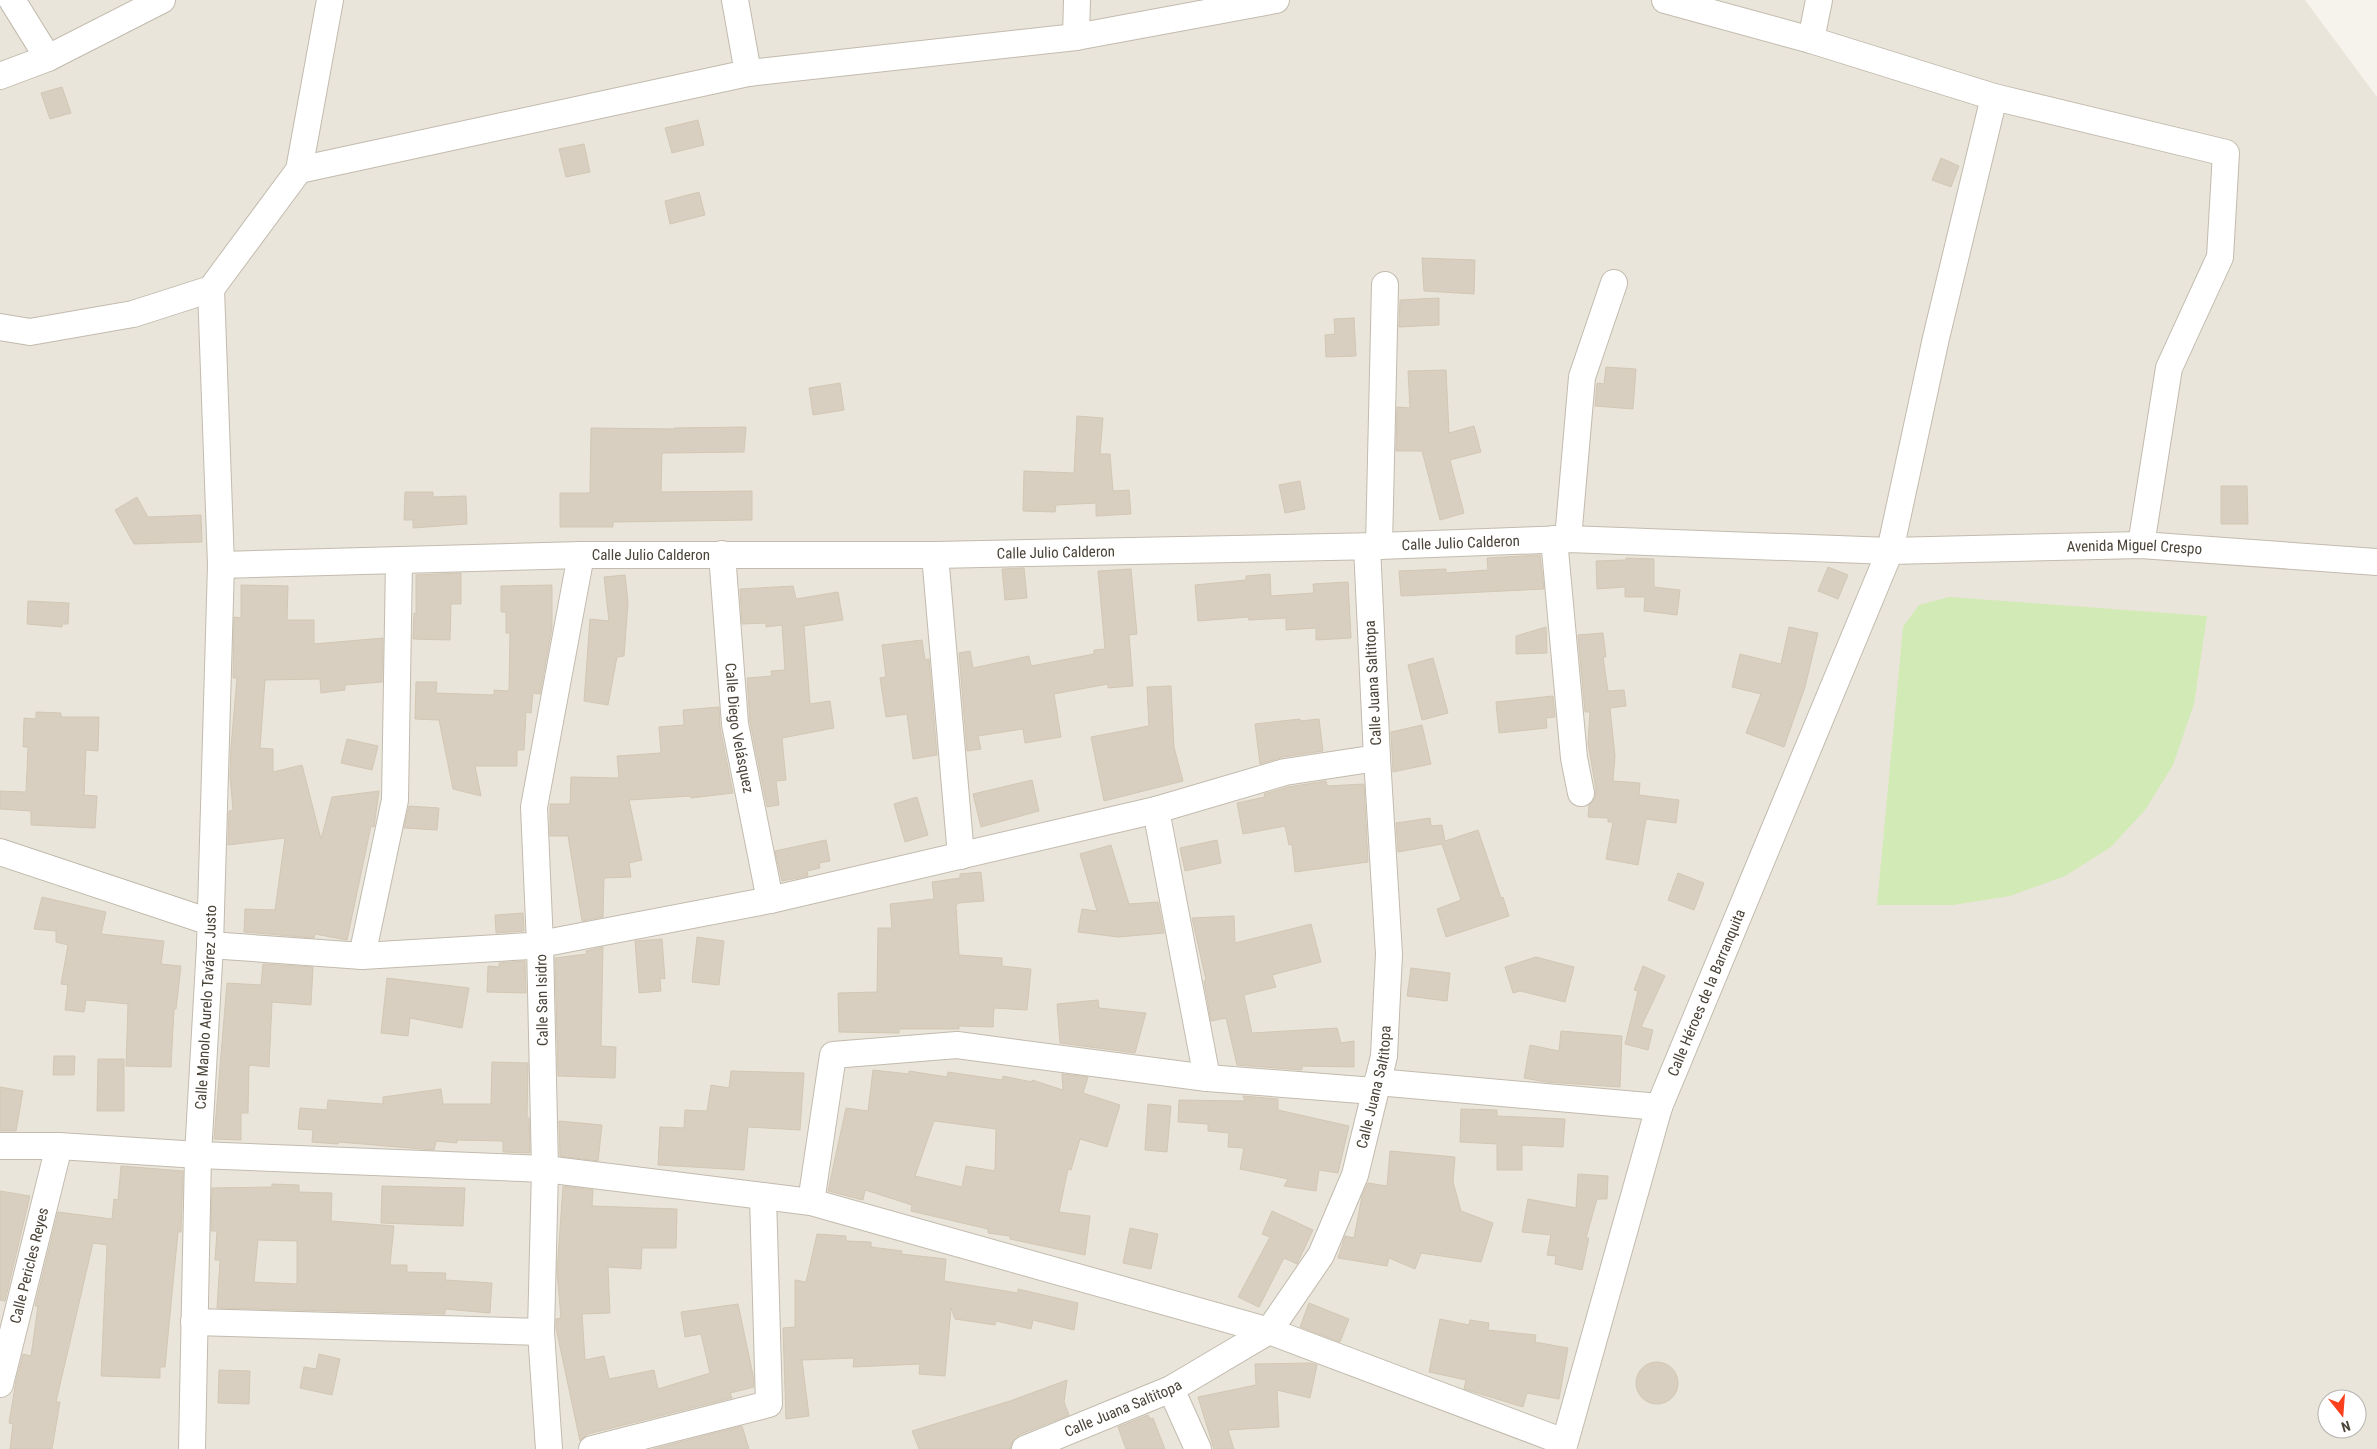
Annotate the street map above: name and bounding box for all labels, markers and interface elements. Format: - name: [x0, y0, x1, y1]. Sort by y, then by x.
- street label: Calle Julio Calderon: [1401, 532, 1520, 554]
- street label: Avenida Miguel Crespo: [2066, 536, 2203, 558]
- street label: Calle Julio Calderon: [996, 542, 1115, 563]
- street label: Calle Julio Calderon: [592, 546, 710, 564]
- street label: Calle Juana Saltitopa: [1361, 620, 1385, 746]
- street label: Calle Diego Velásquez: [721, 662, 758, 795]
- street label: Calle Manolo Aurelo Tavárez Justo: [192, 905, 220, 1110]
- street label: Calle Héroes de la Barranquita: [1664, 906, 1749, 1079]
- street label: Calle San Isidro: [532, 954, 552, 1046]
- street label: Calle Juana Saltitopa: [1353, 1025, 1394, 1150]
- street label: Calle Pericles Reyes: [6, 1206, 52, 1326]
- street label: Calle Juana Saltitopa: [1062, 1376, 1185, 1441]
- north arrow: [2317, 1389, 2367, 1439]
- text: N: [2339, 1418, 2352, 1435]

